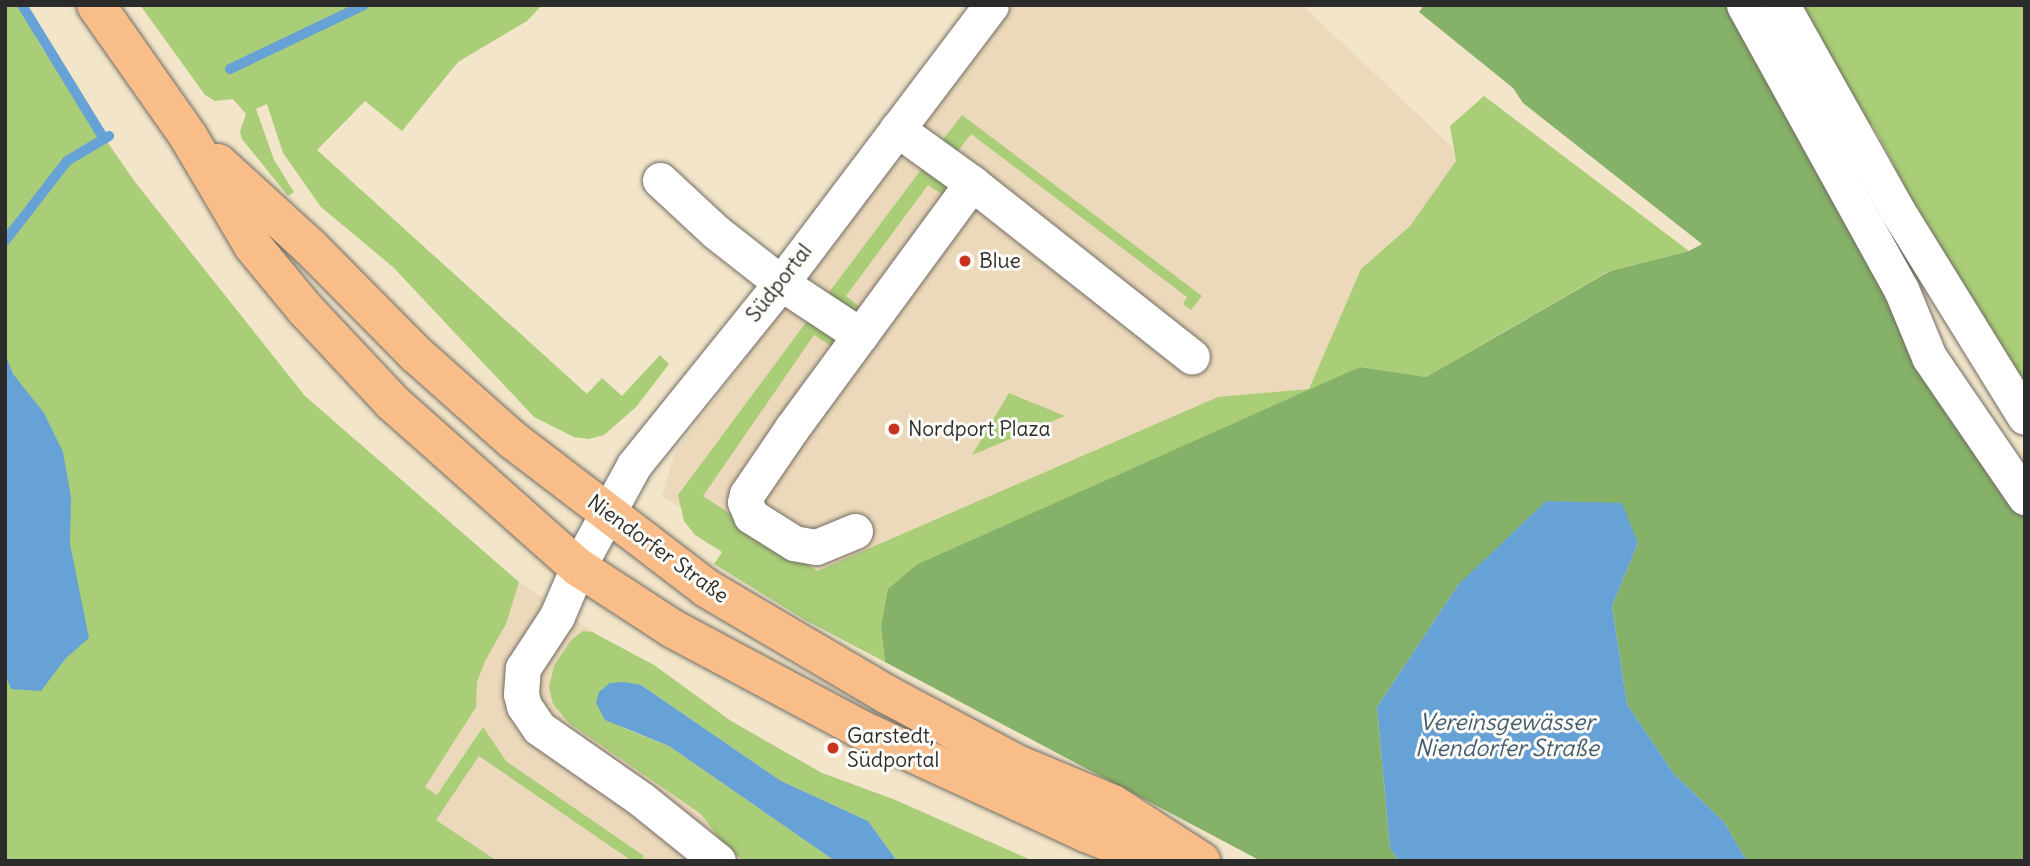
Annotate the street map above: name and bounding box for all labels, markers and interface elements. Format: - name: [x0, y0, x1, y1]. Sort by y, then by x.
- street label: Südportal: [741, 239, 817, 327]
- place label: Blue: [979, 248, 1021, 274]
- marker: Blue: [957, 253, 973, 269]
- place label: Nordport Plaza: [908, 416, 1050, 442]
- marker: Nordport Plaza: [886, 421, 902, 437]
- street label: Niendorfer Straße: [583, 489, 733, 609]
- water label: Vereinsgewässer Niendorfer Straße: [1415, 708, 1599, 762]
- place label: Garstedt, Südportal: [847, 723, 939, 773]
- marker: Garstedt, Südportal: [825, 740, 841, 756]

